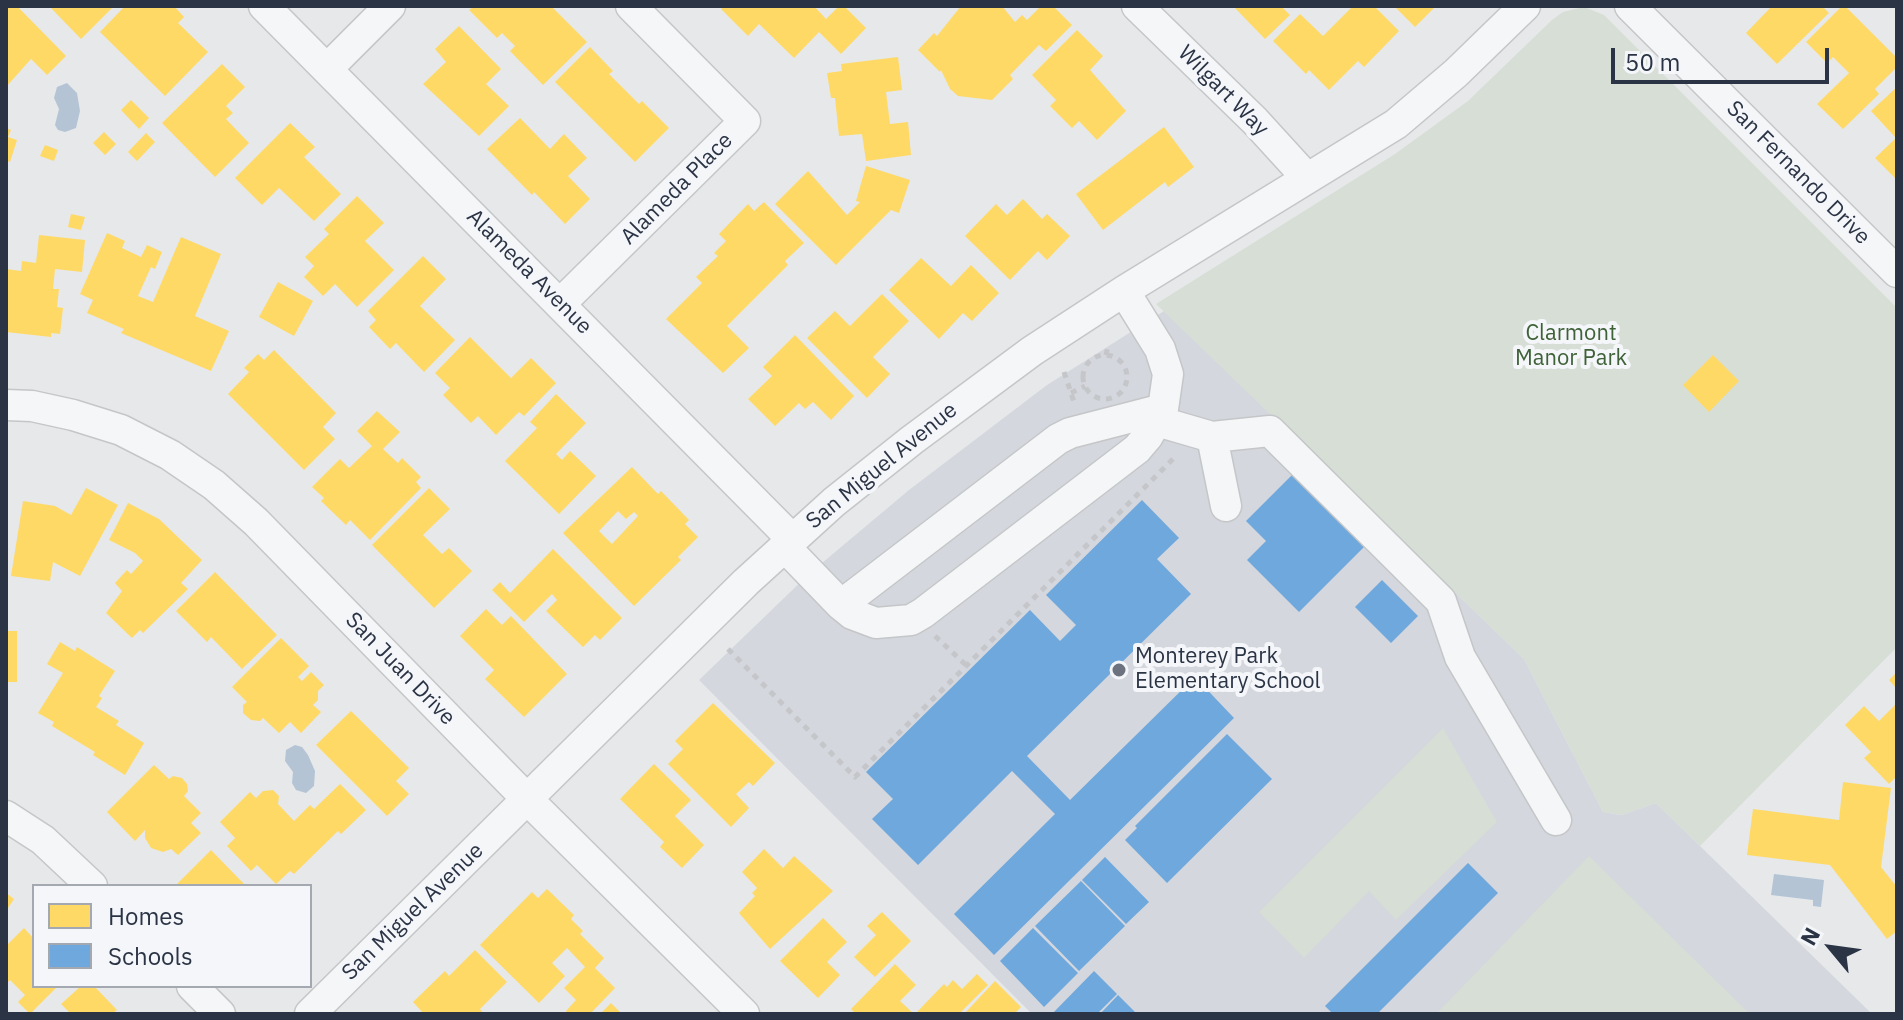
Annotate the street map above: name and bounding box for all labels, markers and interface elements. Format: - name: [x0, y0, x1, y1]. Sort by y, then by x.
- scale bar: [1615, 32, 1833, 82]
- street label: Wilgart Way: [1172, 40, 1274, 142]
- text: 50 m: [1625, 46, 1680, 78]
- street label: San Fernando Drive: [1721, 96, 1875, 250]
- street label: Alameda Place: [616, 128, 738, 250]
- street label: Alameda Avenue: [461, 204, 597, 340]
- park label: Clarmont Manor Park: [1515, 321, 1627, 372]
- street label: San Miguel Avenue: [801, 397, 963, 535]
- street label: San Juan Drive: [340, 607, 460, 731]
- place label: Monterey Park Elementary School: [1135, 644, 1321, 696]
- marker: Monterey Park Elementary School: [1110, 661, 1128, 679]
- street label: San Miguel Avenue: [337, 838, 489, 986]
- legend: [32, 884, 312, 988]
- text: Homes: [108, 900, 184, 932]
- north arrow: [1791, 908, 1871, 988]
- text: N: [1793, 922, 1826, 950]
- text: Schools: [108, 940, 193, 972]

